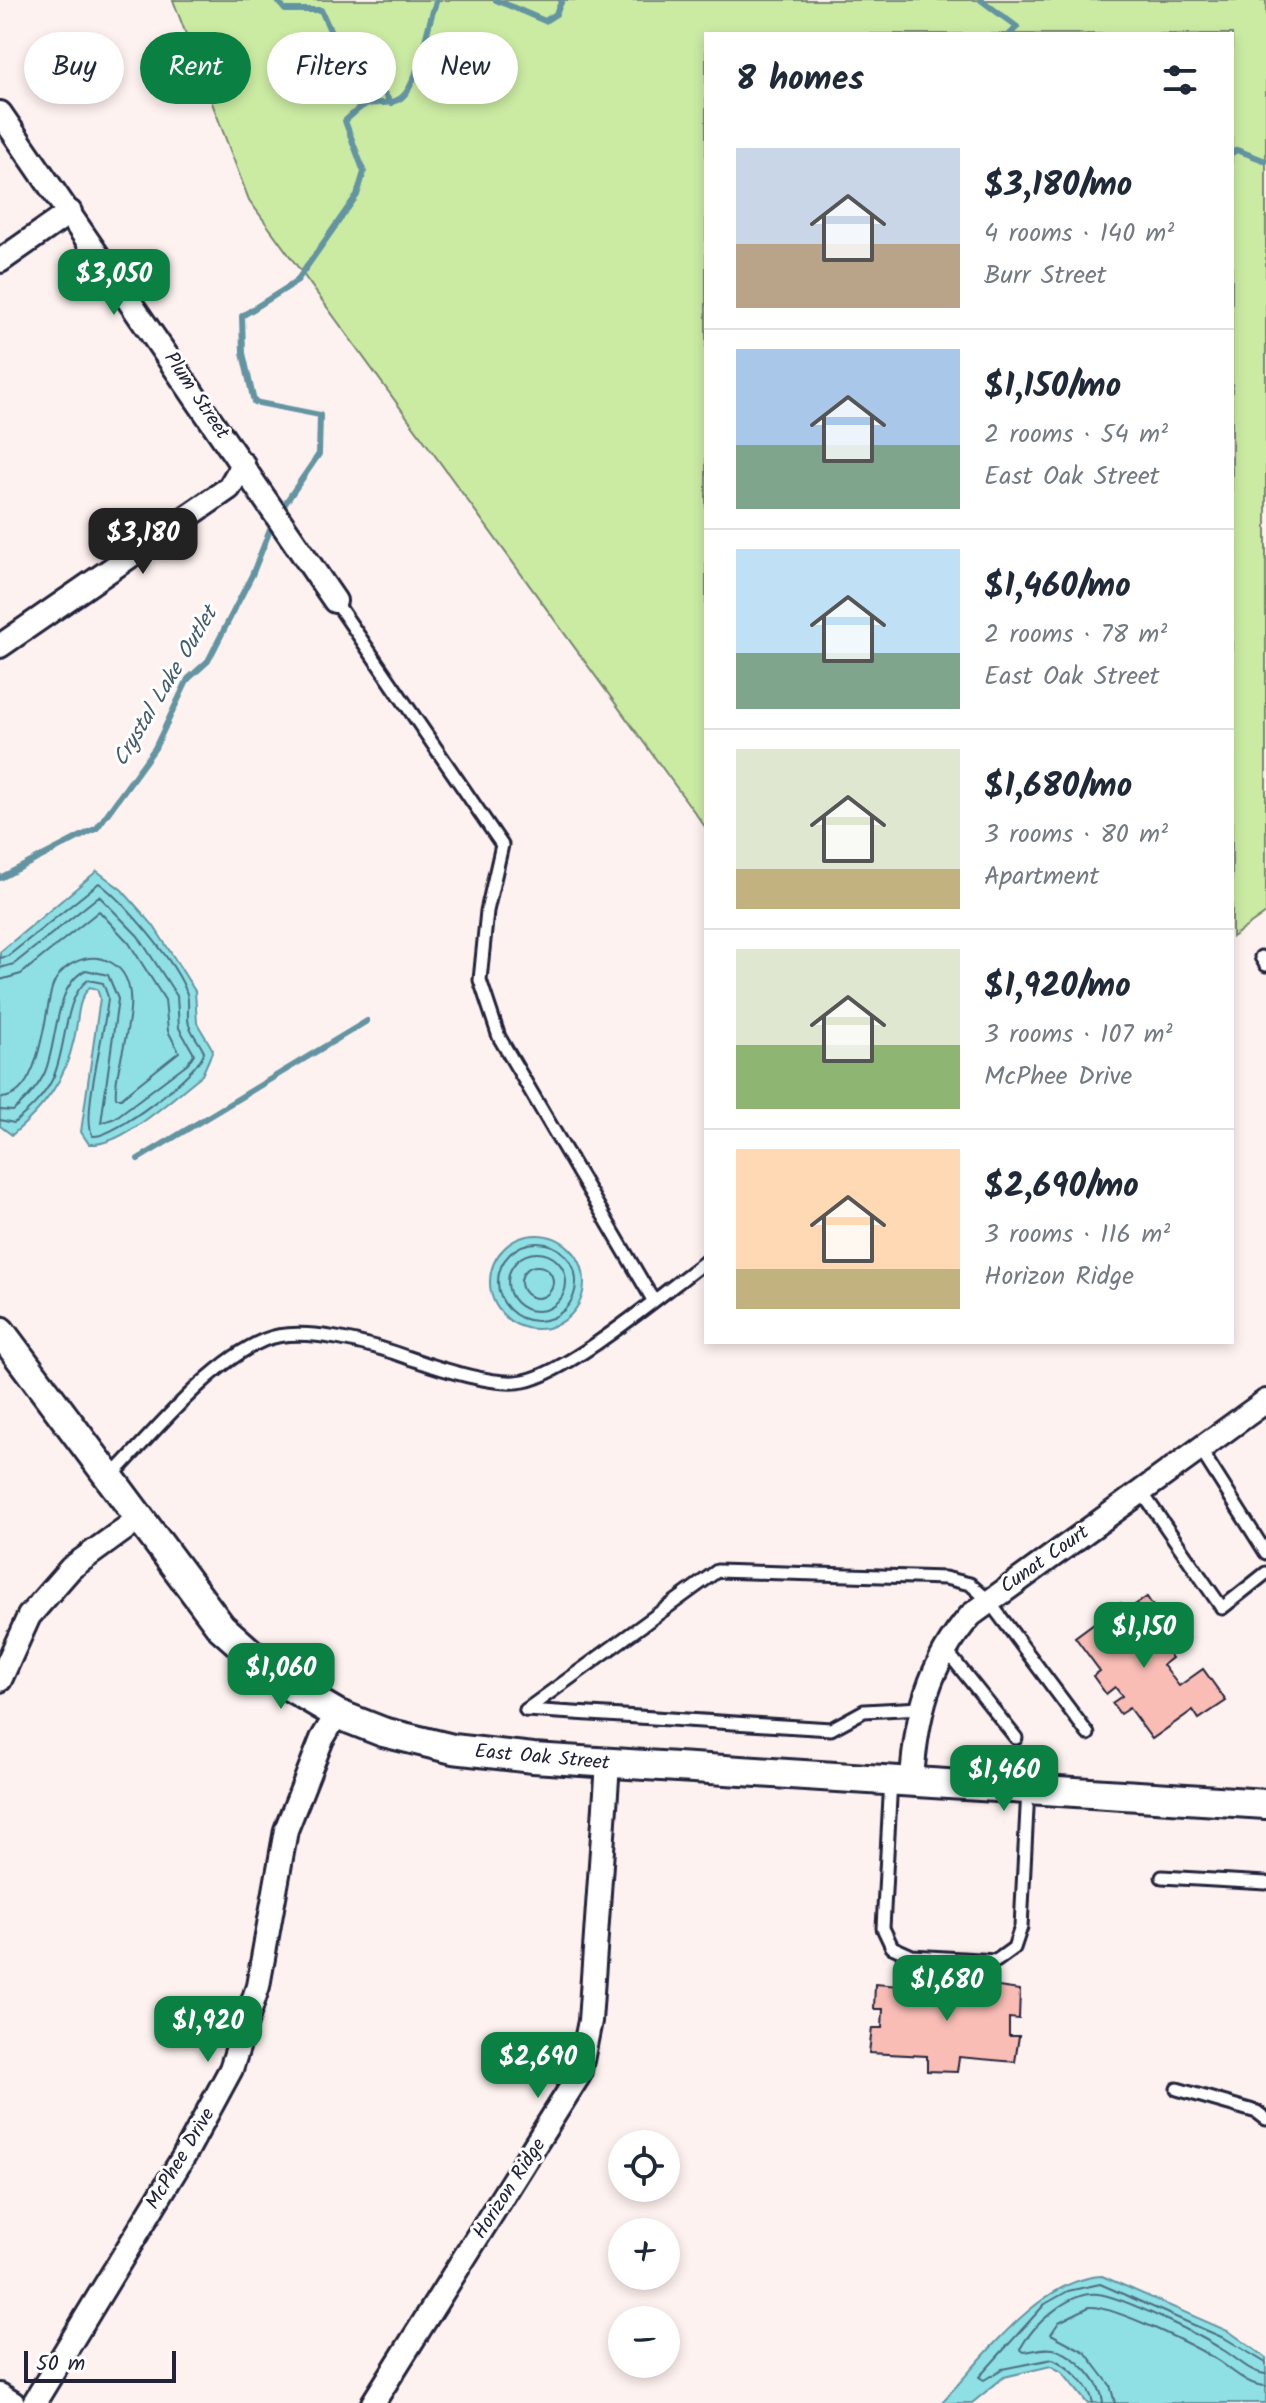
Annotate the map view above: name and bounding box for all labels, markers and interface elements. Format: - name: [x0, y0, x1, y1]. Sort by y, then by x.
- chip: Buy: [24, 32, 124, 104]
- chip: Rent: [140, 32, 251, 104]
- chip: Filters: [267, 32, 396, 104]
- chip: New: [412, 32, 518, 104]
- text: 8 homes: [736, 53, 864, 107]
- icon: filters: [1158, 58, 1202, 102]
- text: $3,180/mo: [984, 159, 1132, 213]
- icon: home: [800, 180, 896, 276]
- text: 4 rooms · 140 m²: [984, 213, 1174, 255]
- pin: $3,050: [49, 249, 179, 317]
- text: $3,050: [76, 254, 152, 296]
- text: Burr Street: [984, 255, 1107, 297]
- street label: Plum Street: [155, 346, 237, 447]
- text: $1,150/mo: [984, 360, 1121, 414]
- icon: home: [800, 381, 896, 477]
- text: 2 rooms · 54 m²: [984, 414, 1168, 456]
- text: East Oak Street: [984, 456, 1160, 498]
- pin: $3,180: [78, 508, 208, 576]
- text: $3,180: [107, 513, 179, 555]
- text: $1,460/mo: [984, 560, 1131, 614]
- icon: home: [800, 581, 896, 677]
- water label: Crystal Lake Outlet: [104, 597, 229, 774]
- text: 2 rooms · 78 m²: [984, 614, 1167, 656]
- text: East Oak Street: [984, 656, 1160, 698]
- text: $1,680/mo: [984, 760, 1132, 814]
- icon: home: [800, 781, 896, 877]
- text: 3 rooms · 80 m²: [984, 814, 1168, 856]
- text: Apartment: [984, 856, 1099, 898]
- text: $1,920/mo: [984, 960, 1131, 1014]
- icon: home: [800, 981, 896, 1077]
- text: 3 rooms · 107 m²: [984, 1014, 1173, 1056]
- text: McPhee Drive: [984, 1056, 1132, 1098]
- text: $2,690/mo: [984, 1160, 1139, 1214]
- icon: home: [800, 1181, 896, 1277]
- text: 3 rooms · 116 m²: [984, 1214, 1170, 1256]
- text: Horizon Ridge: [984, 1256, 1134, 1298]
- street label: Cunat Court: [994, 1517, 1096, 1602]
- pin: $1,150: [1079, 1602, 1209, 1670]
- text: $1,150: [1112, 1607, 1176, 1649]
- pin: $1,060: [216, 1643, 346, 1711]
- text: $1,060: [246, 1648, 316, 1690]
- street label: East Oak Street: [473, 1736, 611, 1780]
- pin: $1,460: [939, 1745, 1069, 1813]
- text: $1,460: [968, 1750, 1040, 1792]
- pin: $1,680: [882, 1955, 1012, 2023]
- text: $1,680: [911, 1960, 983, 2002]
- pin: $1,920: [143, 1996, 273, 2064]
- text: $1,920: [172, 2001, 244, 2043]
- pin: $2,690: [473, 2032, 603, 2100]
- text: $2,690: [499, 2037, 577, 2079]
- street label: McPhee Drive: [138, 2102, 224, 2216]
- map controls: [608, 2130, 680, 2378]
- button: locate: [608, 2130, 680, 2202]
- street label: Horizon Ridge: [465, 2132, 555, 2246]
- button: +: [608, 2218, 680, 2290]
- button: −: [608, 2306, 680, 2378]
- scale bar: [24, 2347, 176, 2383]
- text: 50 m: [36, 2347, 85, 2382]

